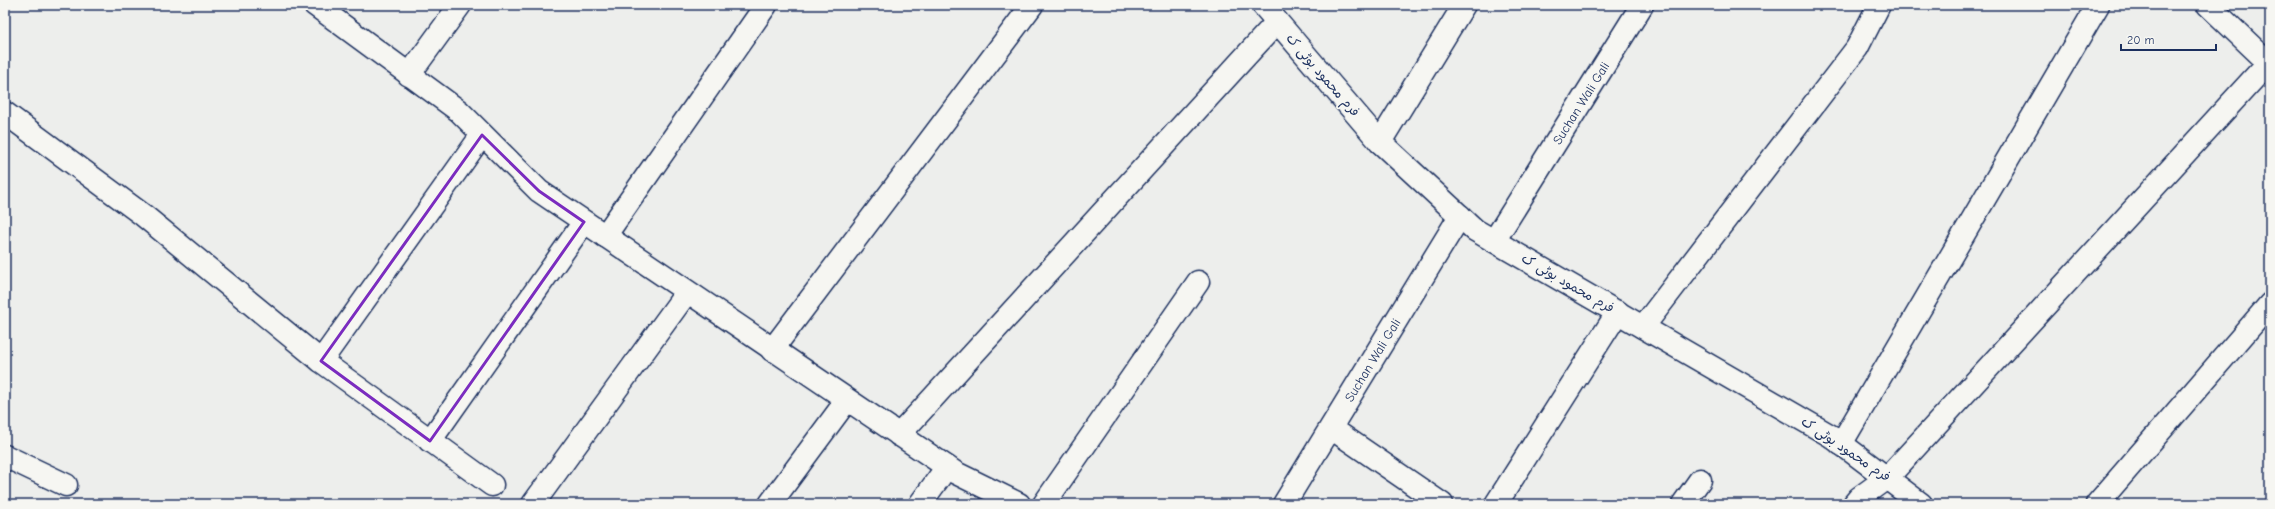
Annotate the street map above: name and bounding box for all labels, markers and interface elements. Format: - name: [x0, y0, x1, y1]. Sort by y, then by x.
- scale bar: [2121, 26, 2216, 52]
- street label: فرم محمود بوٹی ک: [1281, 31, 1363, 121]
- text: 20 m: [2127, 33, 2155, 47]
- street label: Suchan Wali Gali: [1549, 59, 1612, 147]
- street label: فرم محمود بوٹی ک: [1518, 250, 1617, 318]
- street label: Suchan Wali Gali: [1341, 316, 1403, 404]
- street label: فرم محمود بوٹی ک: [1797, 414, 1893, 487]

